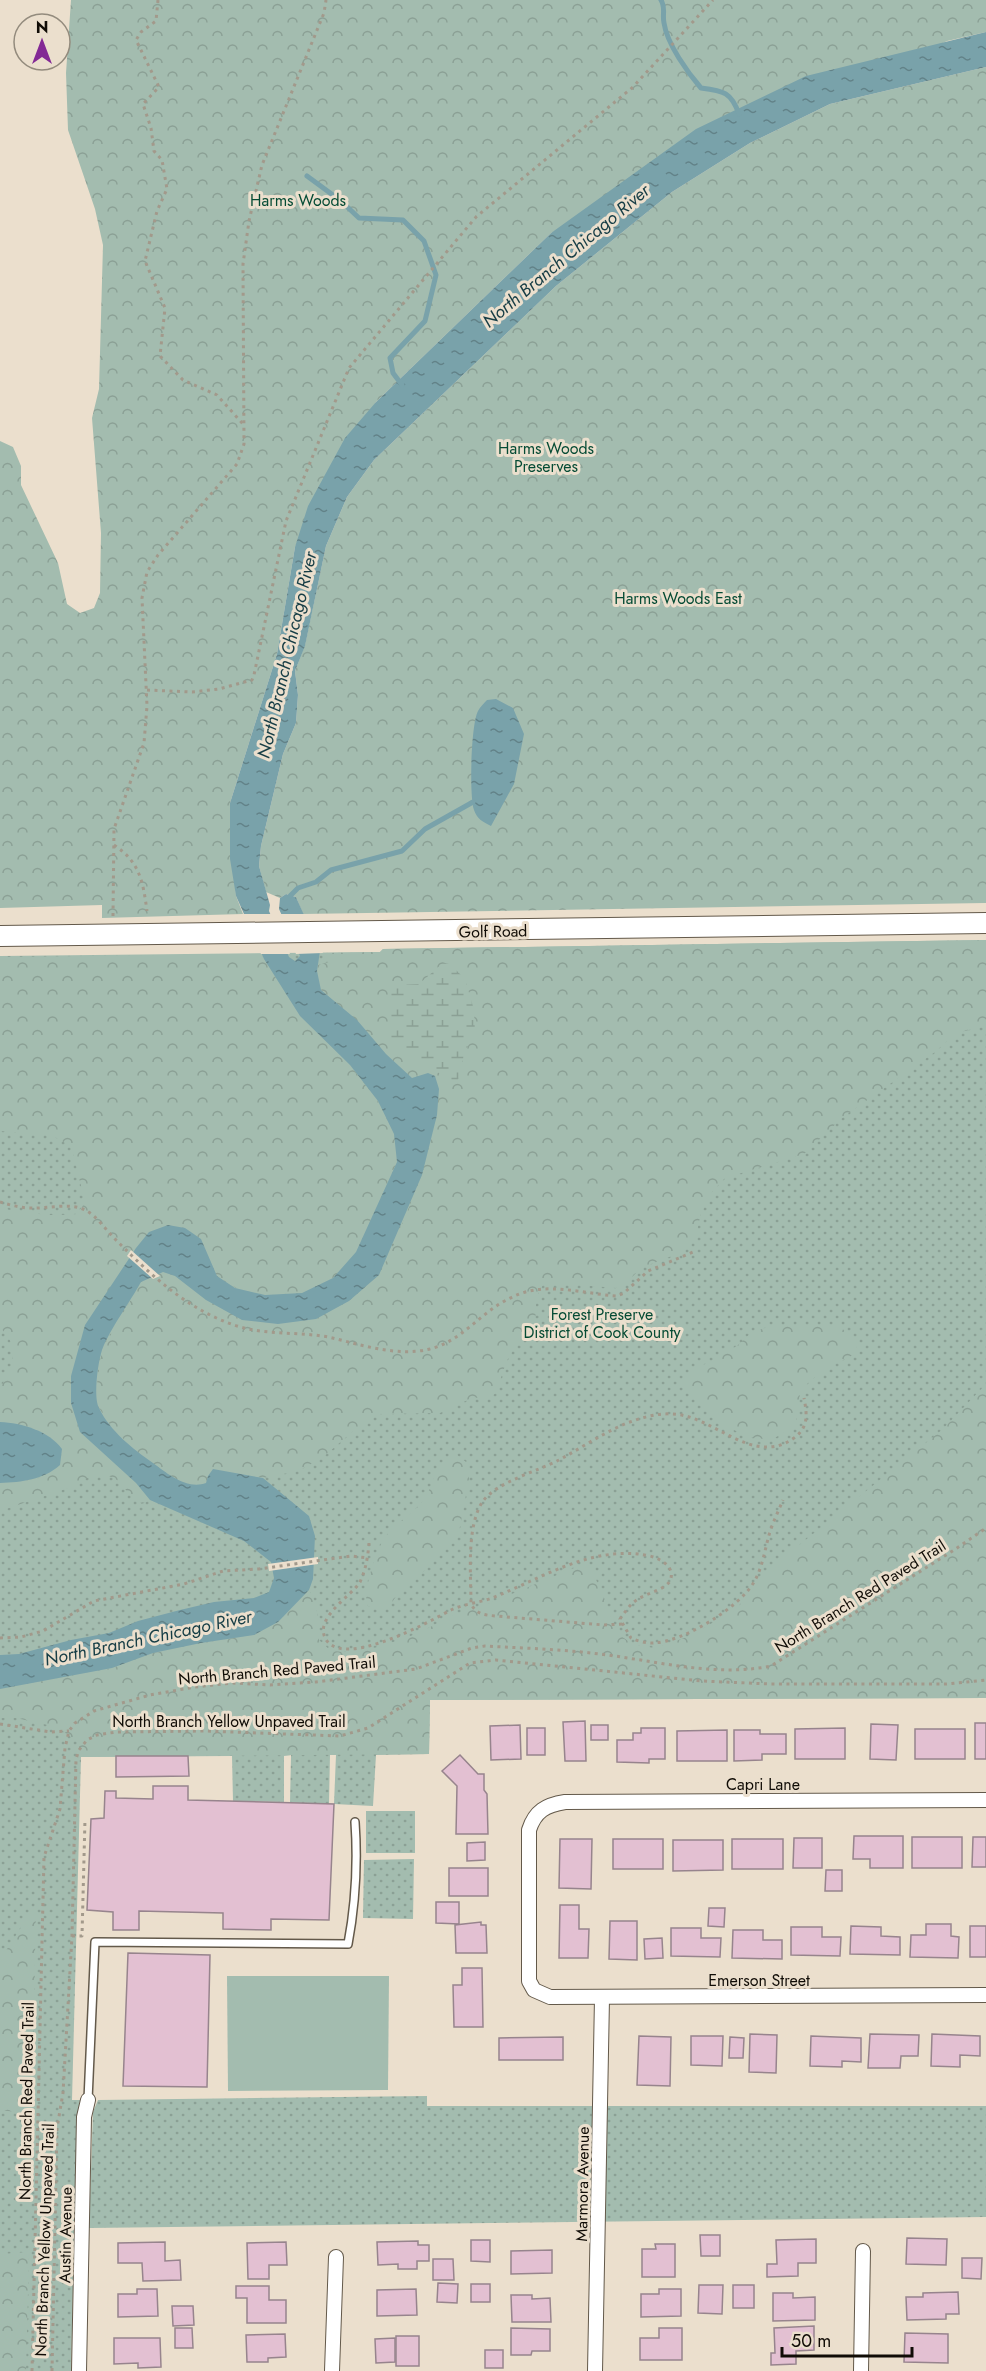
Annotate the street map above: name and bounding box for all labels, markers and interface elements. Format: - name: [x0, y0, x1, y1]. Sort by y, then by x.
- north arrow: [12, 12, 72, 72]
- text: N: [36, 16, 48, 39]
- water label: North Branch Chicago River: [477, 178, 656, 334]
- park label: Harms Woods: [250, 189, 346, 212]
- park label: Harms Woods Preserves: [498, 437, 594, 478]
- water label: North Branch Chicago River: [251, 548, 324, 761]
- park label: Harms Woods East: [614, 587, 742, 610]
- street label: Golf Road: [458, 919, 528, 944]
- park label: Forest Preserve District of Cook County: [523, 1303, 681, 1344]
- street label: North Branch Red Paved Trail: [770, 1534, 950, 1659]
- water label: North Branch Chicago River: [42, 1603, 255, 1673]
- street label: North Branch Red Paved Trail: [177, 1650, 377, 1691]
- street label: North Branch Yellow Unpaved Trail: [112, 1710, 346, 1733]
- street label: Capri Lane: [726, 1773, 800, 1796]
- street label: Emerson Street: [708, 1969, 810, 1992]
- street label: North Branch Red Paved Trail: [13, 2002, 40, 2200]
- street label: North Branch Yellow Unpaved Trail: [29, 2123, 60, 2357]
- street label: Marmora Avenue: [570, 2126, 595, 2242]
- street label: Austin Avenue: [53, 2187, 78, 2283]
- scale bar: [782, 2320, 912, 2358]
- text: 50 m: [791, 2328, 831, 2354]

